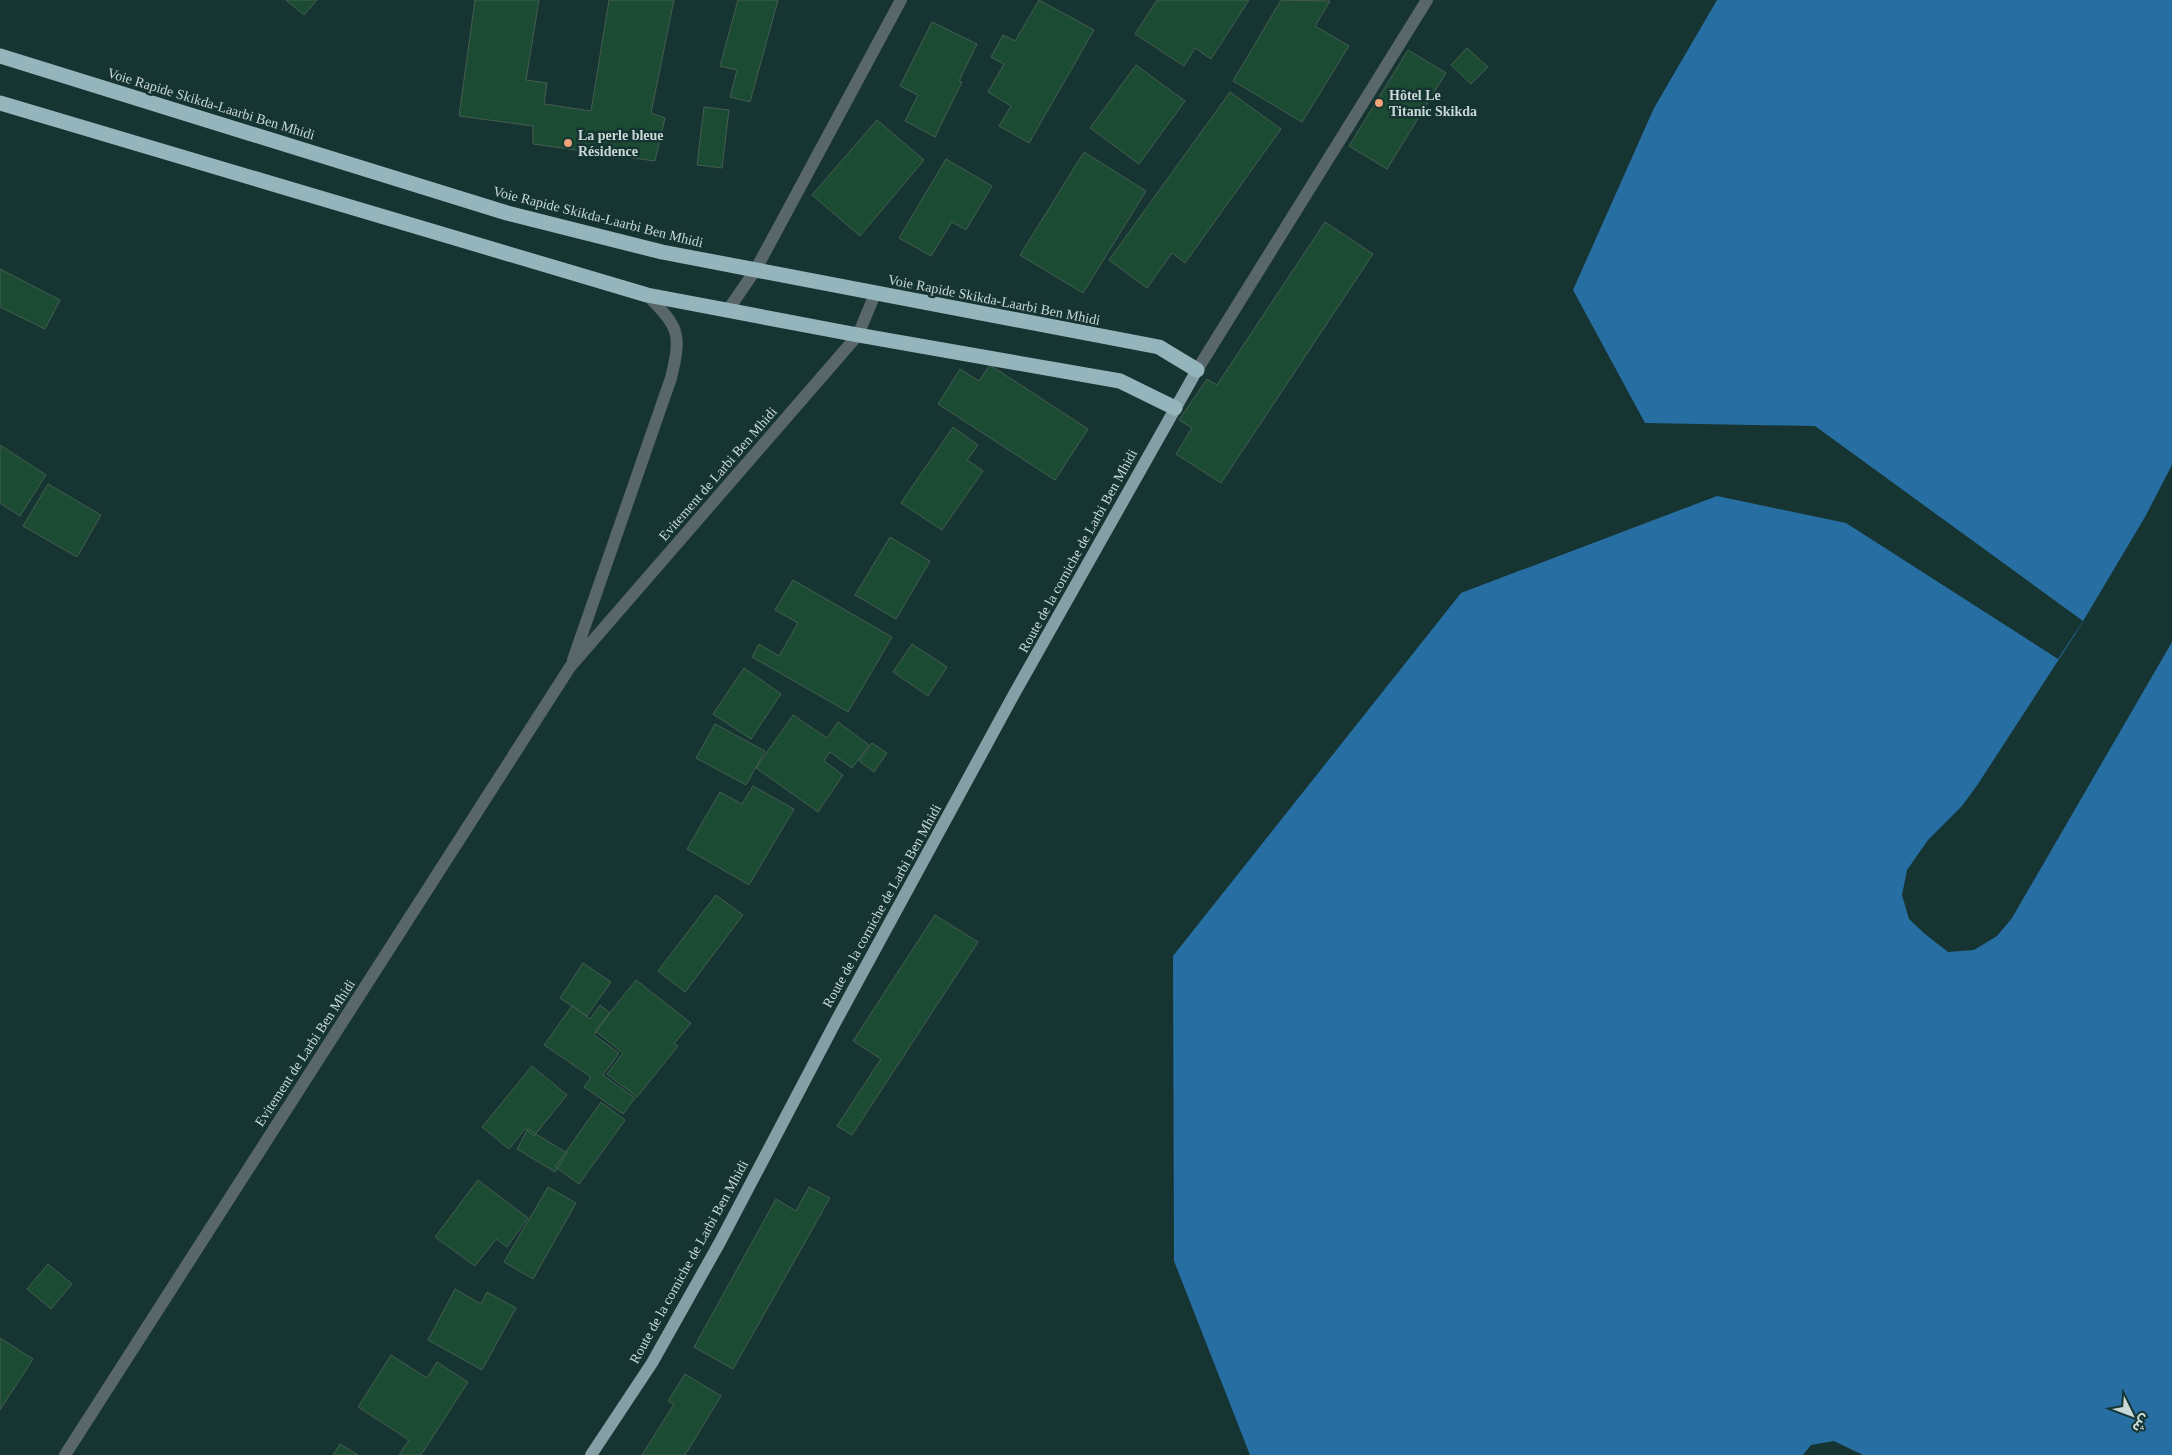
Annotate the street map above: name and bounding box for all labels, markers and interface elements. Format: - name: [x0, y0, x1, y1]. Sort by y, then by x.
- street label: Voie Rapide Skikda-Laarbi Ben Mhidi: [106, 65, 317, 143]
- place label: Hôtel Le Titanic Skikda: [1389, 88, 1477, 119]
- marker: Hôtel Le Titanic Skikda: [1373, 97, 1385, 109]
- place label: La perle bleue Résidence: [578, 128, 664, 159]
- marker: La perle bleue Résidence: [562, 137, 574, 149]
- street label: Voie Rapide Skikda-Laarbi Ben Mhidi: [491, 184, 705, 250]
- street label: Voie Rapide Skikda-Laarbi Ben Mhidi: [887, 272, 1102, 328]
- street label: Evitement de Larbi Ben Mhidi: [656, 404, 780, 544]
- street label: Route de la corniche de Larbi Ben Mhidi: [1016, 447, 1140, 655]
- street label: Route de la corniche de Larbi Ben Mhidi: [820, 802, 944, 1010]
- street label: Evitement de Larbi Ben Mhidi: [252, 977, 358, 1129]
- street label: Route de la corniche de Larbi Ben Mhidi: [627, 1158, 751, 1366]
- north arrow: [2107, 1390, 2157, 1440]
- text: ش: [2129, 1411, 2153, 1436]

